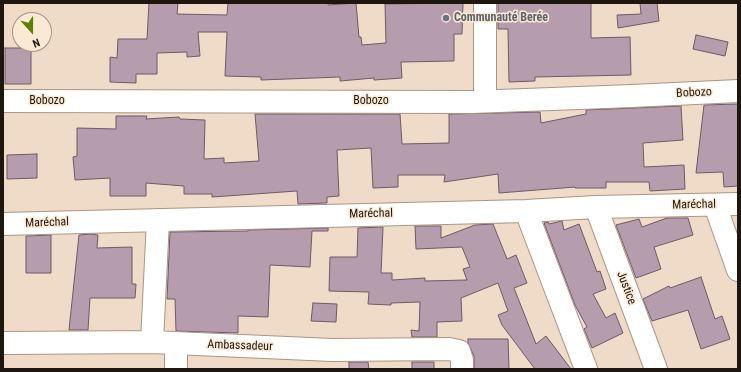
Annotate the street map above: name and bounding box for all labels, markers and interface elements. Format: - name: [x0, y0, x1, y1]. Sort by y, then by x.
- place label: Communauté Berée: [454, 11, 548, 25]
- north arrow: [12, 12, 52, 52]
- marker: Communauté Berée: [441, 13, 451, 23]
- text: N: [31, 35, 42, 50]
- street label: Bobozo: [676, 85, 712, 101]
- street label: Bobozo: [29, 94, 65, 108]
- street label: Bobozo: [353, 94, 389, 108]
- street label: Maréchal: [672, 197, 716, 213]
- street label: Maréchal: [349, 206, 393, 222]
- street label: Maréchal: [25, 215, 69, 231]
- street label: Justice: [613, 269, 639, 307]
- street label: Ambassadeur: [207, 338, 273, 354]

